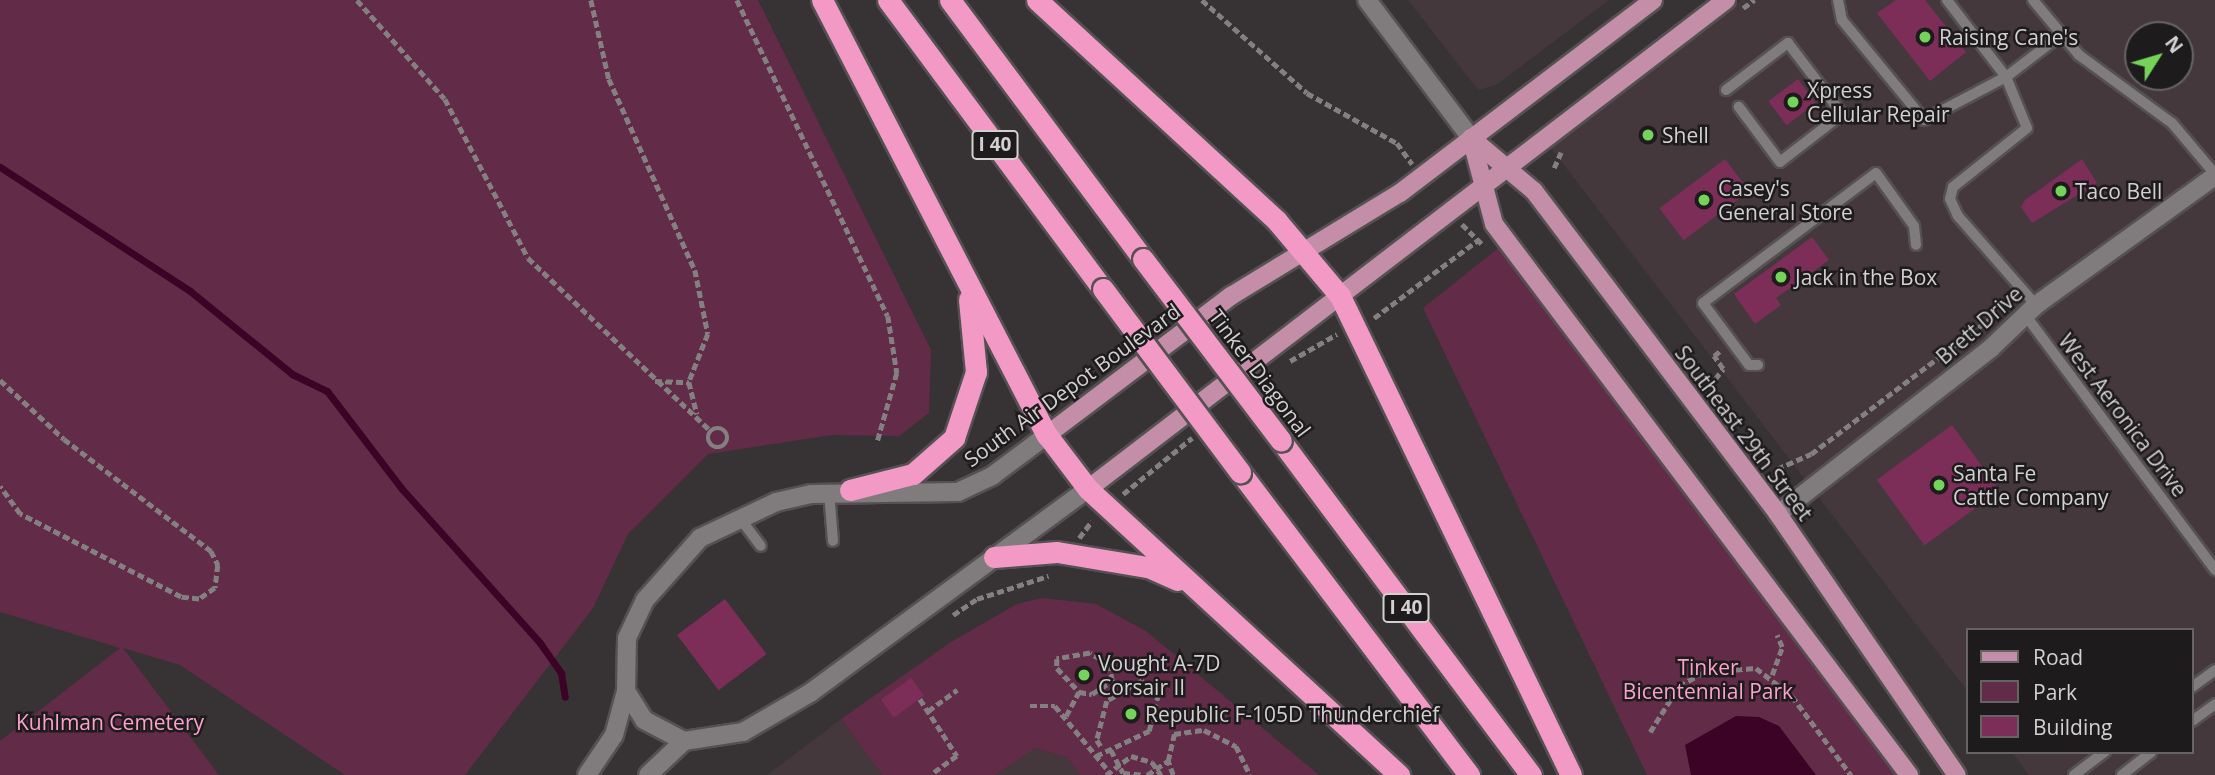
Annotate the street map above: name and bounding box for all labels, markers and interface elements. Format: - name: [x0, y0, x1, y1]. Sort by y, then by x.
- north arrow: [2124, 21, 2194, 91]
- place label: Raising Cane's: [1939, 24, 2078, 50]
- marker: Raising Cane's: [1917, 29, 1933, 45]
- text: N: [2159, 31, 2189, 59]
- place label: Xpress Cellular Repair: [1807, 77, 1950, 127]
- marker: Xpress Cellular Repair: [1785, 94, 1801, 110]
- place label: Shell: [1662, 122, 1709, 148]
- marker: Shell: [1640, 127, 1656, 143]
- road number: I 40: [970, 130, 1020, 160]
- place label: Casey's General Store: [1718, 175, 1853, 225]
- place label: Taco Bell: [2075, 178, 2162, 204]
- marker: Taco Bell: [2053, 183, 2069, 199]
- marker: Casey's General Store: [1696, 192, 1712, 208]
- place label: Jack in the Box: [1795, 264, 1937, 290]
- marker: Jack in the Box: [1773, 269, 1789, 285]
- street label: Brett Drive: [1931, 281, 2027, 369]
- street label: South Air Depot Boulevard: [959, 298, 1185, 472]
- street label: Tinker Diagonal: [1204, 304, 1316, 442]
- street label: West Aeronica Drive: [2054, 329, 2192, 501]
- street label: Southeast 29th Street: [1670, 341, 1818, 525]
- place label: Santa Fe Cattle Company: [1953, 460, 2109, 510]
- marker: Santa Fe Cattle Company: [1931, 477, 1947, 493]
- road number: I 40: [1382, 593, 1430, 624]
- legend: [1966, 628, 2194, 754]
- text: Road: [2033, 643, 2083, 671]
- place label: Vought A-7D Corsair II: [1098, 650, 1221, 700]
- park label: Tinker Bicentennial Park: [1623, 654, 1793, 704]
- marker: Vought A-7D Corsair II: [1076, 667, 1092, 683]
- text: Park: [2033, 678, 2077, 706]
- place label: Republic F-105D Thunderchief: [1145, 701, 1439, 727]
- marker: Republic F-105D Thunderchief: [1123, 706, 1139, 722]
- park label: Kuhlman Cemetery: [16, 709, 204, 735]
- text: Building: [2033, 713, 2112, 741]

